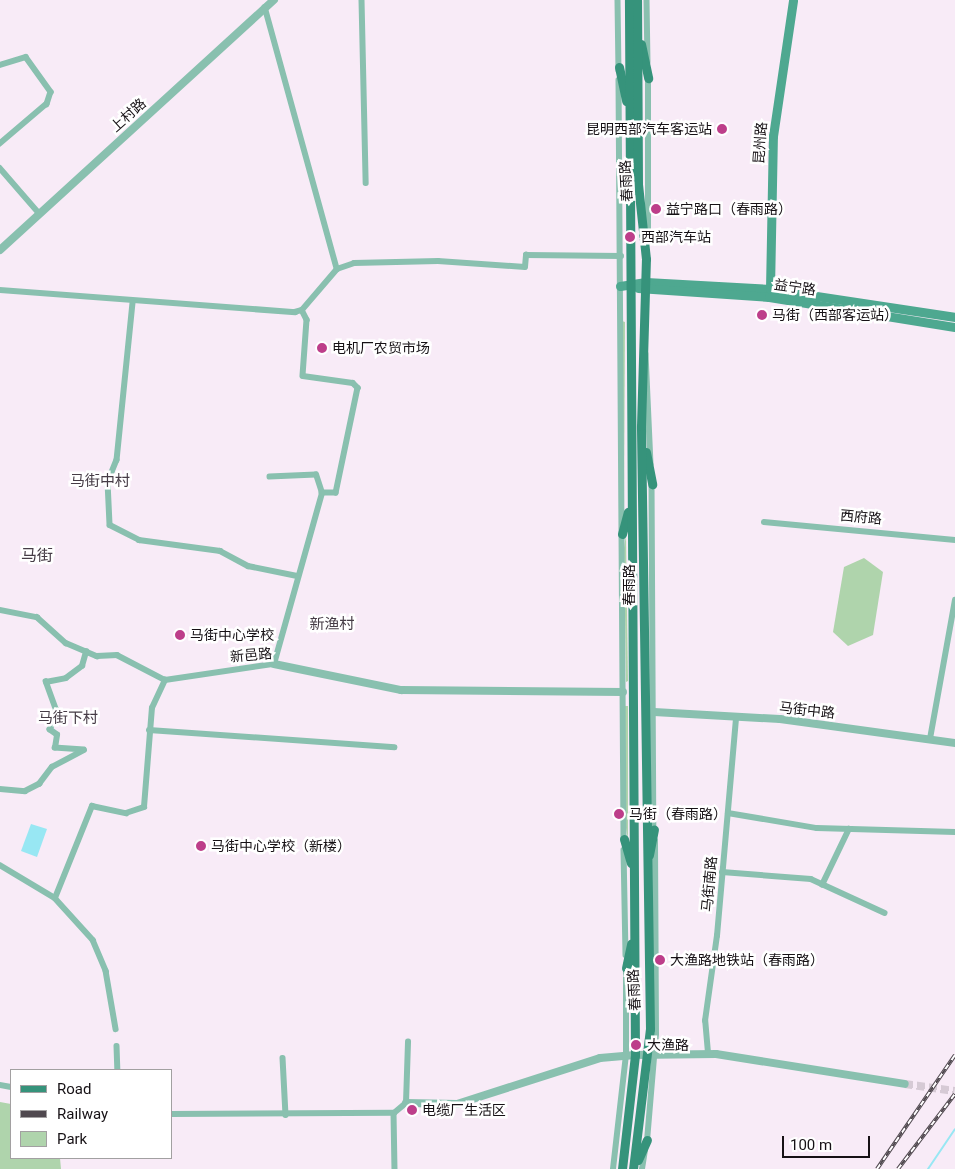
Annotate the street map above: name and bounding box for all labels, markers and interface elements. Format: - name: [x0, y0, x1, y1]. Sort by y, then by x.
- street label: 上村路: [107, 95, 149, 135]
- place label: 昆明西部汽车客运站: [586, 121, 712, 137]
- street label: 昆州路: [750, 121, 770, 165]
- marker: 昆明西部汽车客运站: [716, 123, 728, 135]
- street label: 春雨路: [617, 160, 635, 202]
- place label: 益宁路口（春雨路）: [666, 201, 792, 217]
- marker: 益宁路口（春雨路）: [650, 203, 662, 215]
- place label: 西部汽车站: [641, 229, 711, 245]
- marker: 西部汽车站: [623, 230, 637, 244]
- street label: 益宁路: [773, 276, 817, 298]
- place label: 马街（西部客运站）: [772, 307, 898, 323]
- marker: 马街（西部客运站）: [756, 309, 768, 321]
- place label: 电机厂农贸市场: [332, 340, 430, 356]
- marker: 电机厂农贸市场: [316, 342, 328, 354]
- district label: 马街中村: [70, 473, 130, 491]
- street label: 西府路: [839, 507, 883, 527]
- district label: 马街: [21, 546, 53, 566]
- street label: 春雨路: [621, 564, 637, 606]
- district label: 新渔村: [310, 616, 354, 634]
- place label: 马街中心学校: [190, 627, 274, 643]
- marker: 马街中心学校: [174, 629, 186, 641]
- street label: 新邑路: [229, 645, 273, 665]
- street label: 马街中路: [778, 699, 836, 721]
- district label: 马街下村: [38, 710, 98, 728]
- place label: 马街（春雨路）: [629, 806, 727, 822]
- marker: 马街（春雨路）: [613, 808, 625, 820]
- place label: 马街中心学校（新楼）: [211, 838, 351, 854]
- marker: 马街中心学校（新楼）: [195, 840, 207, 852]
- street label: 马街南路: [698, 855, 720, 913]
- place label: 大渔路地铁站（春雨路）: [670, 952, 824, 968]
- marker: 大渔路地铁站（春雨路）: [654, 954, 666, 966]
- street label: 春雨路: [625, 969, 643, 1011]
- place label: 大渔路: [647, 1037, 689, 1053]
- marker: 大渔路: [629, 1038, 643, 1052]
- legend: [10, 1069, 172, 1159]
- text: Road: [57, 1080, 91, 1098]
- place label: 电缆厂生活区: [422, 1102, 506, 1118]
- marker: 电缆厂生活区: [406, 1104, 418, 1116]
- text: Railway: [57, 1105, 108, 1123]
- scale bar: [785, 1126, 872, 1158]
- text: Park: [57, 1130, 87, 1148]
- text: 100 m: [790, 1136, 832, 1154]

